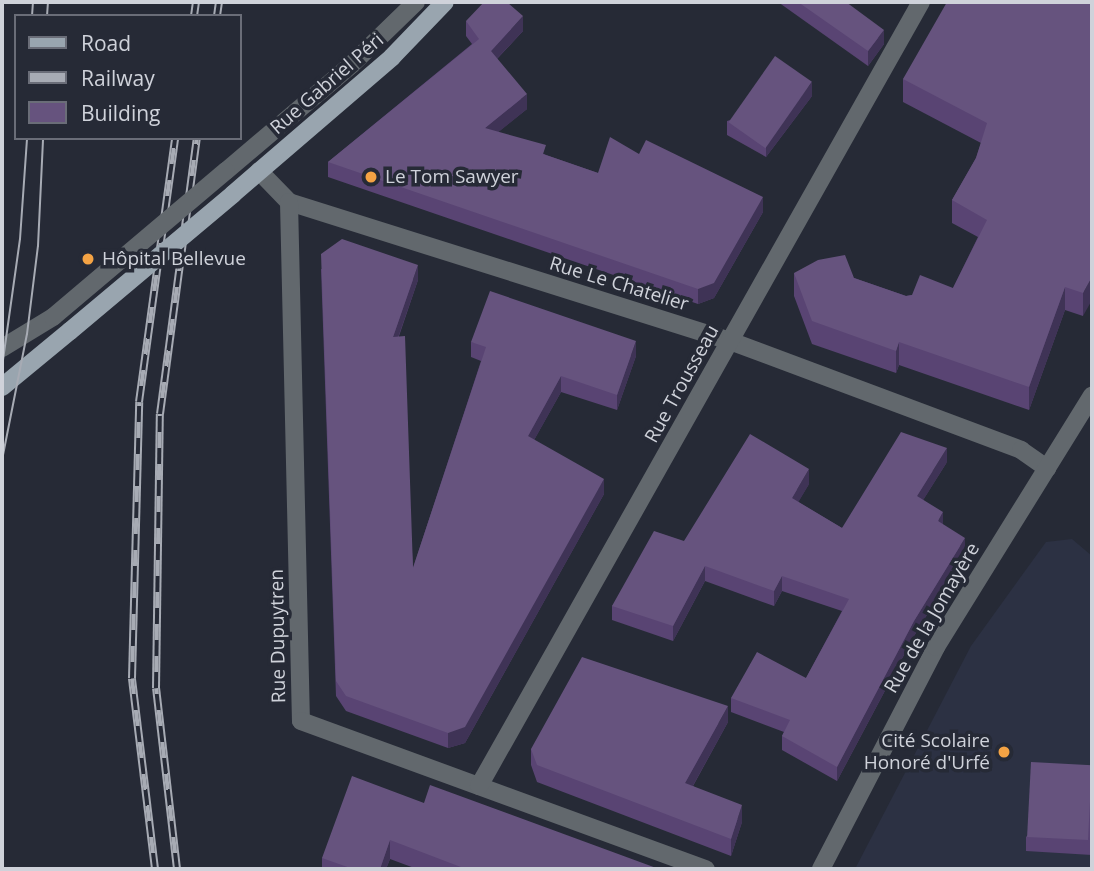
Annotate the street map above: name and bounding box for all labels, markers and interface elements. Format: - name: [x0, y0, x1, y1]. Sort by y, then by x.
- legend: [14, 14, 242, 140]
- text: Road: [81, 29, 131, 57]
- street label: Rue Gabriel Péri: [266, 29, 388, 139]
- text: Railway: [81, 64, 155, 92]
- text: Building: [81, 99, 160, 127]
- place label: Le Tom Sawyer: [385, 166, 519, 188]
- marker: Le Tom Sawyer: [363, 169, 379, 185]
- place label: Hôpital Bellevue: [102, 248, 246, 270]
- marker: Hôpital Bellevue: [80, 251, 96, 267]
- street label: Rue Le Chatelier: [547, 252, 691, 316]
- street label: Rue Trousseau: [640, 321, 724, 447]
- street label: Rue de la Jomayère: [880, 539, 984, 697]
- street label: Rue Dupuytren: [265, 569, 291, 703]
- place label: Cité Scolaire Honoré d'Urfé: [864, 730, 990, 774]
- marker: Cité Scolaire Honoré d'Urfé: [996, 744, 1012, 760]

